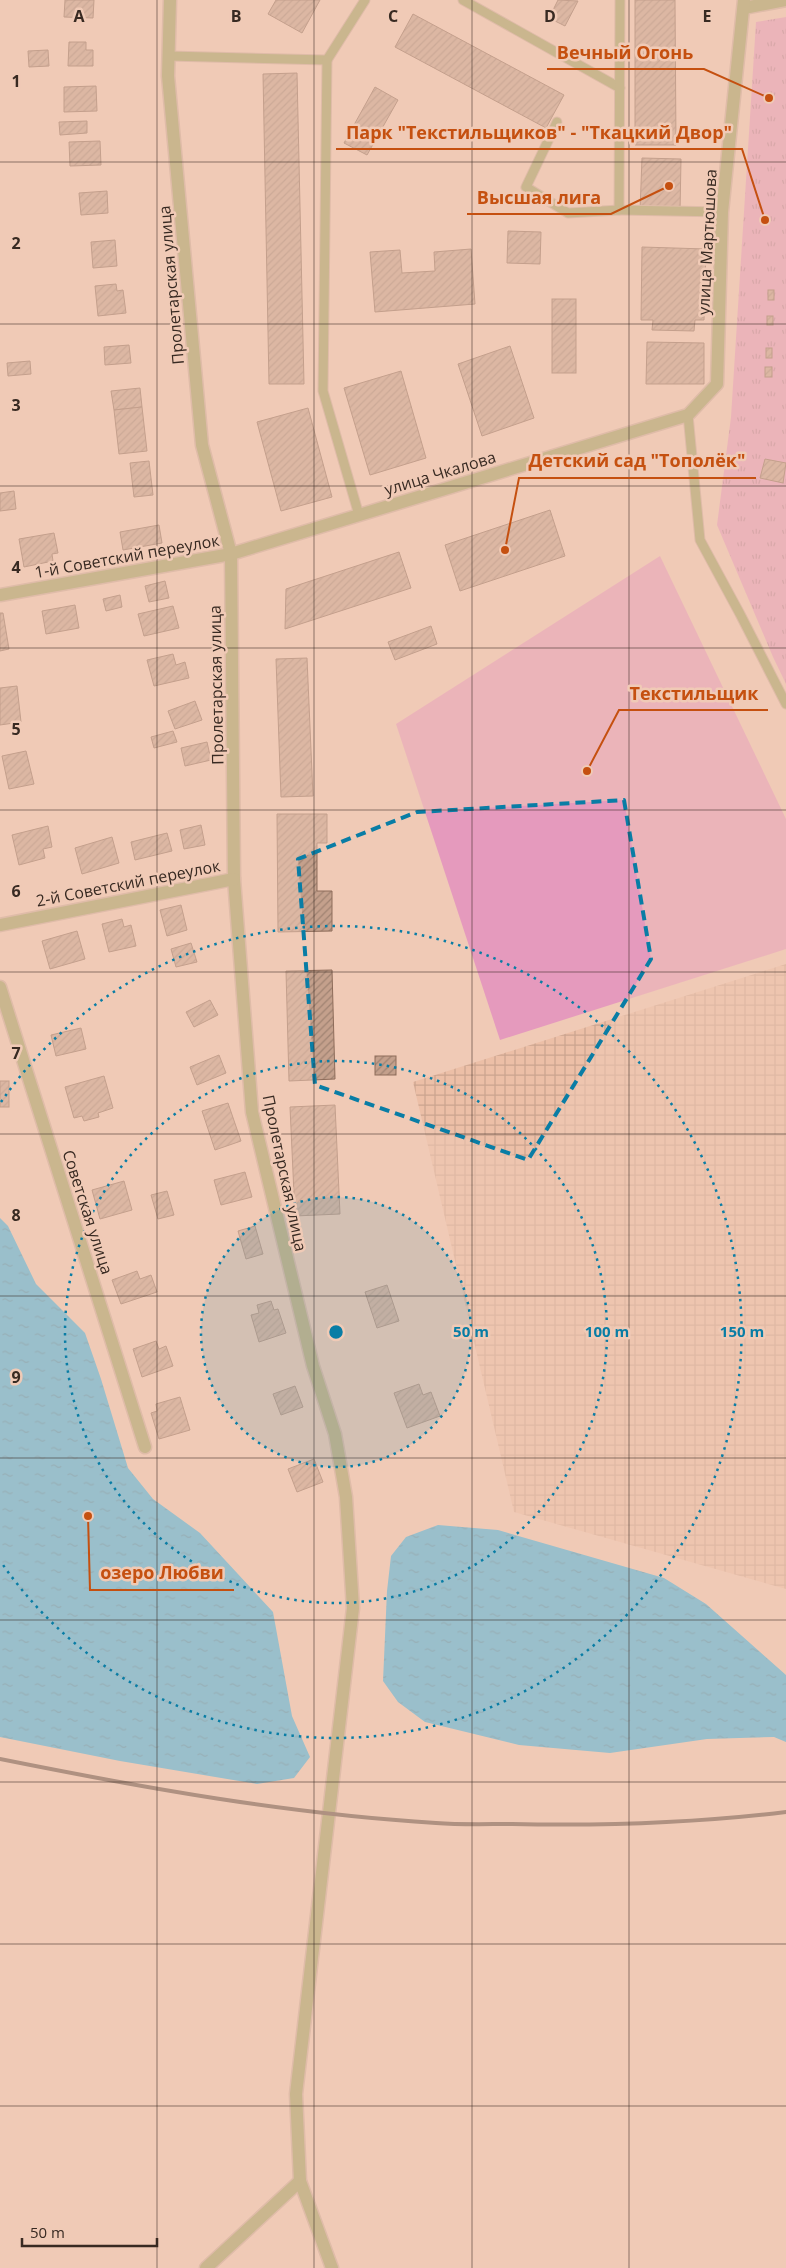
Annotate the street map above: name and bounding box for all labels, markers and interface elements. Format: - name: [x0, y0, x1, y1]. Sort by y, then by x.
- text: A: [73, 5, 85, 27]
- text: B: [231, 5, 241, 27]
- text: C: [388, 5, 398, 27]
- text: D: [544, 5, 556, 27]
- text: E: [703, 5, 712, 27]
- callout: Вечный Огонь: [547, 36, 704, 69]
- text: Вечный Огонь: [557, 40, 693, 64]
- text: 1: [11, 70, 21, 92]
- callout: Парк "Текстильщиков" - "Ткацкий Двор": [336, 116, 742, 149]
- text: Парк "Текстильщиков" - "Ткацкий Двор": [346, 120, 732, 144]
- street label: улица Мартюшова: [692, 168, 722, 316]
- callout: Высшая лига: [467, 181, 611, 214]
- text: Высшая лига: [477, 185, 601, 209]
- street label: Пролетарская улица: [153, 205, 189, 365]
- text: 2: [11, 232, 21, 254]
- text: 3: [11, 394, 21, 416]
- callout: Детский сад "Тополёк": [519, 445, 756, 478]
- street label: улица Чкалова: [382, 446, 498, 500]
- text: Детский сад "Тополёк": [529, 448, 745, 472]
- street label: 1-й Советский переулок: [33, 529, 222, 583]
- text: 4: [11, 556, 21, 578]
- street label: Пролетарская улица: [204, 605, 228, 765]
- callout: Текстильщик: [619, 677, 768, 710]
- text: Текстильщик: [630, 681, 759, 705]
- text: 5: [11, 718, 21, 740]
- street label: 2-й Советский переулок: [34, 854, 223, 912]
- text: 6: [11, 880, 21, 902]
- text: 7: [11, 1042, 21, 1064]
- street label: Пролетарская улица: [258, 1093, 312, 1253]
- street label: Советская улица: [58, 1147, 118, 1277]
- text: 8: [11, 1204, 21, 1226]
- text: 50 m: [453, 1321, 489, 1341]
- text: 100 m: [585, 1321, 629, 1341]
- text: 150 m: [720, 1321, 764, 1341]
- centre of rings: [327, 1323, 345, 1341]
- text: 9: [11, 1366, 21, 1388]
- callout: озеро Любви: [90, 1557, 234, 1590]
- text: озеро Любви: [100, 1560, 224, 1584]
- scale bar: [22, 2216, 158, 2248]
- text: 50 m: [30, 2222, 65, 2242]

